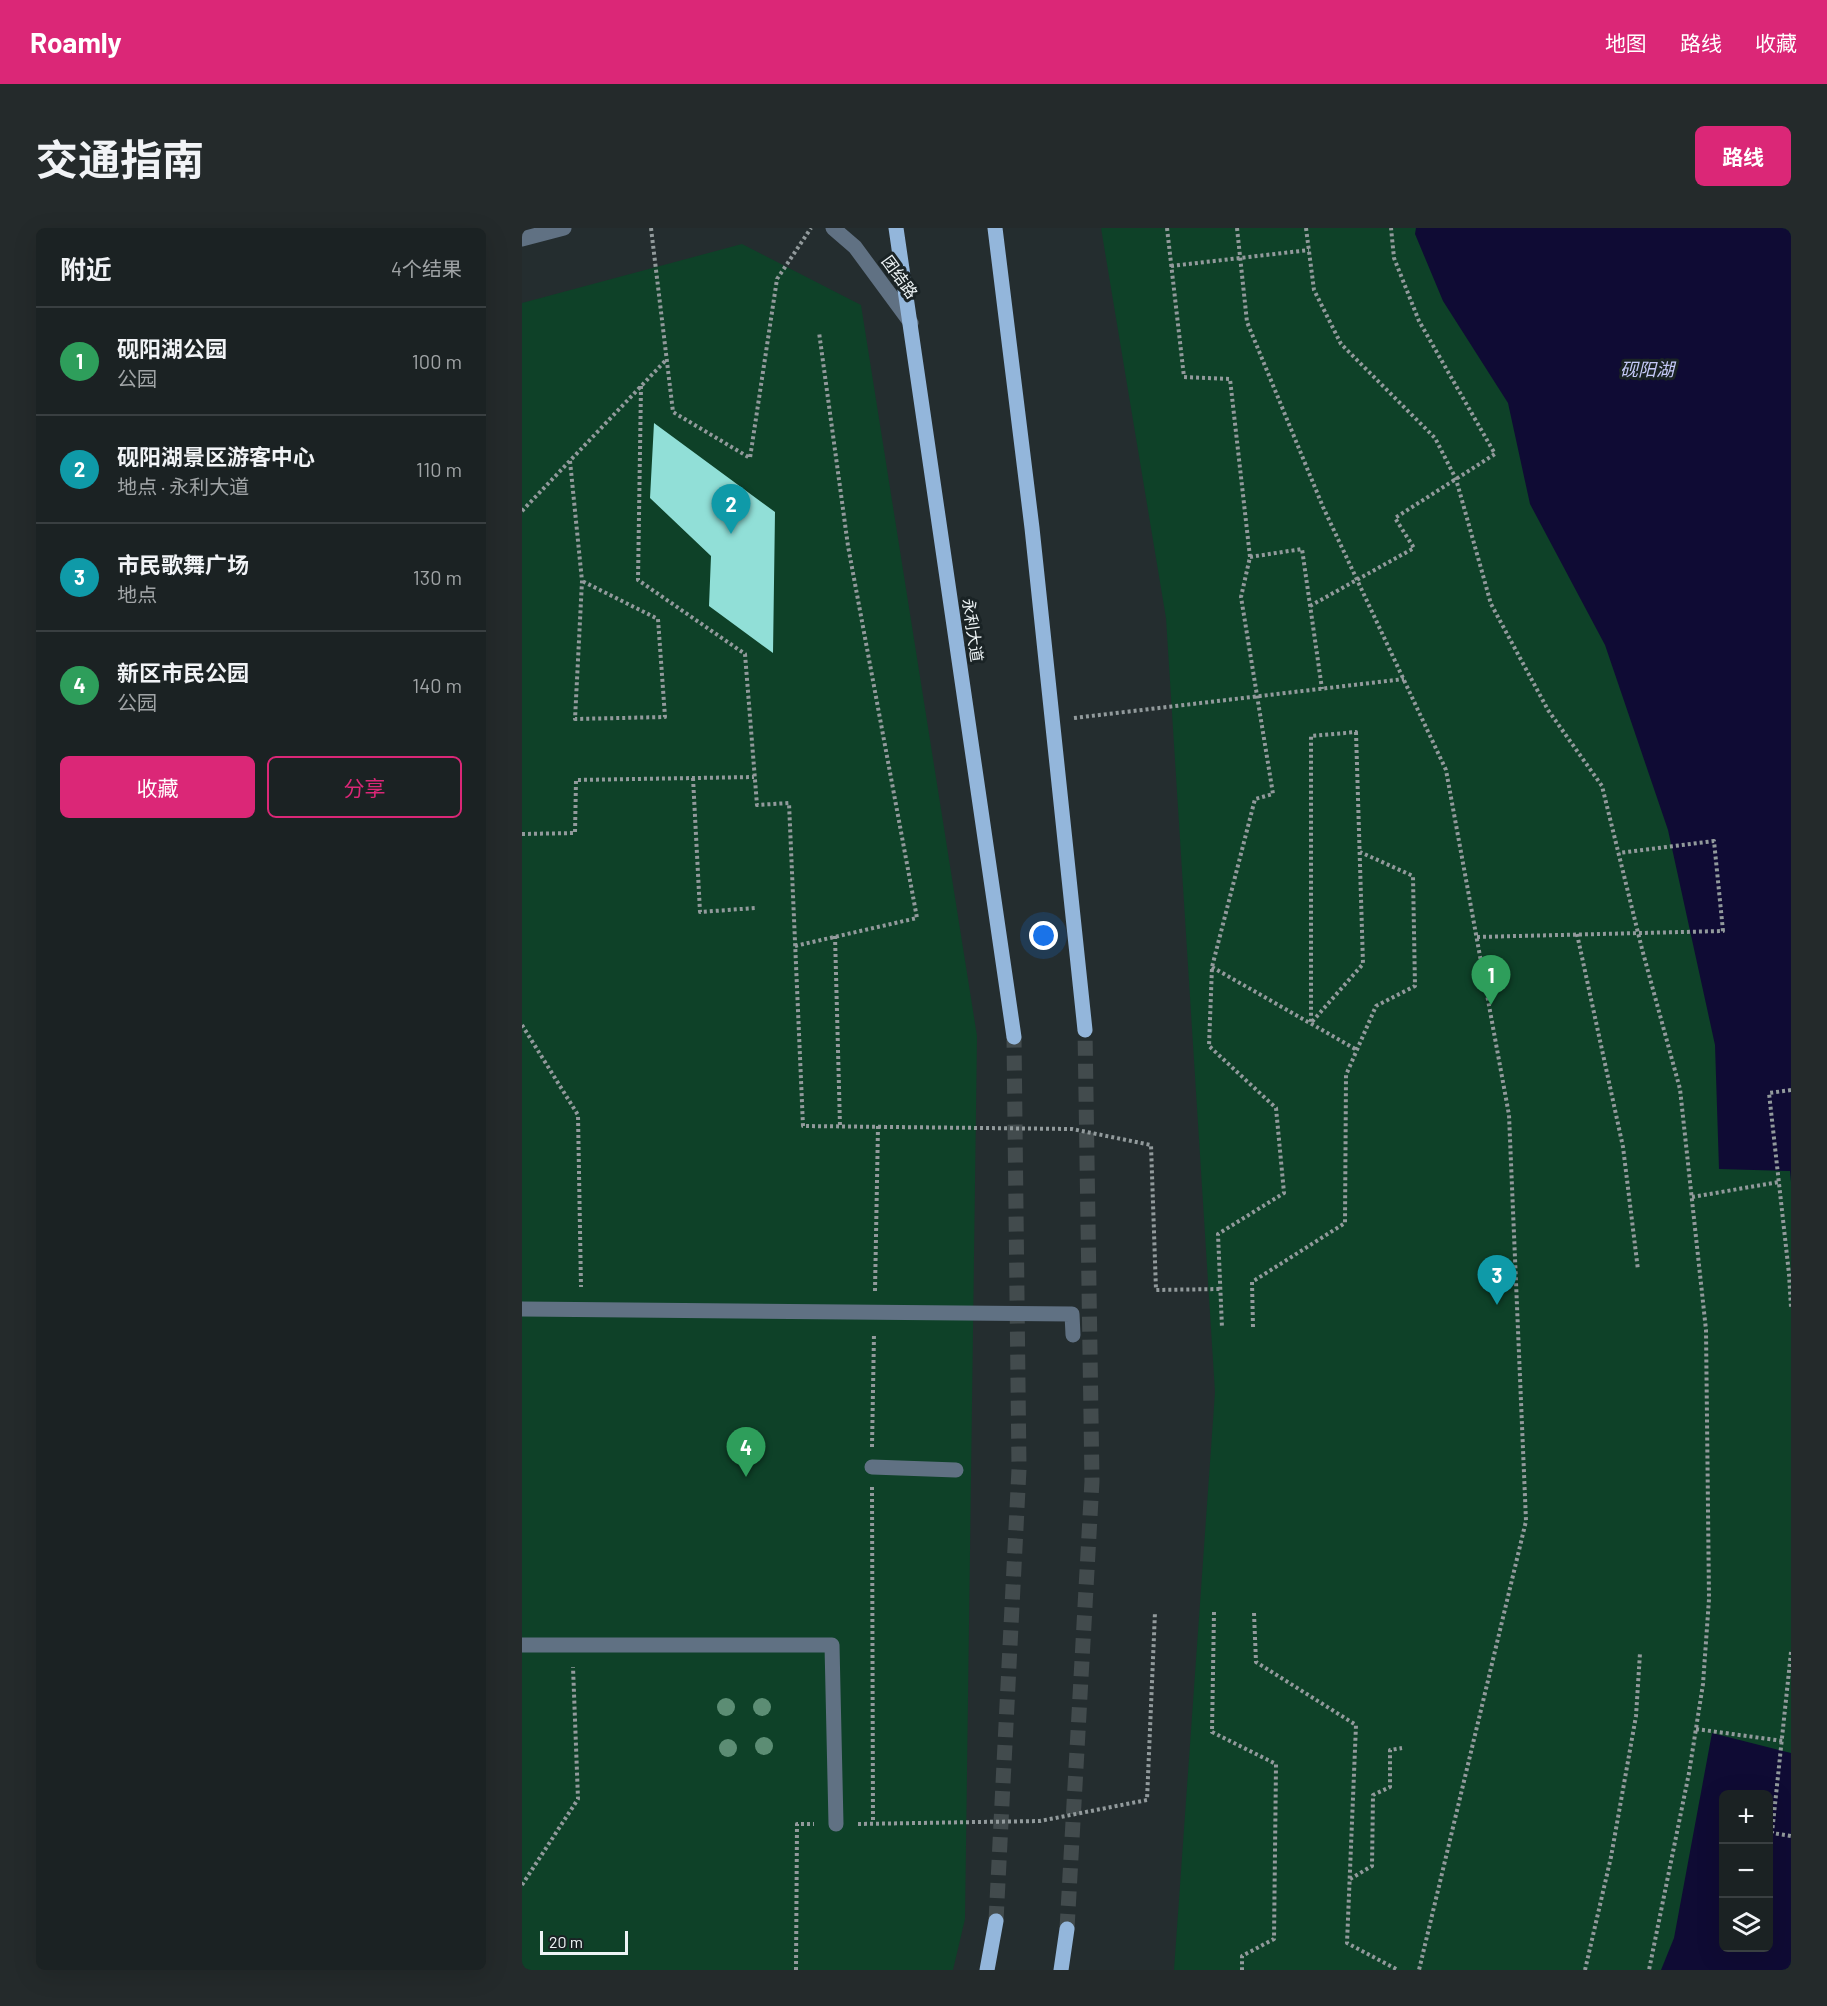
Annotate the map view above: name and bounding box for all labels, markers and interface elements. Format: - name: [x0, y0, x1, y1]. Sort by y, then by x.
- text: Roamly: [30, 25, 122, 59]
- text: 地图: [1605, 30, 1647, 55]
- text: 路线: [1680, 30, 1722, 55]
- text: 收藏: [1755, 30, 1797, 55]
- button: 路线: [1695, 126, 1791, 186]
- text: 交通指南: [36, 133, 204, 183]
- street label: 团结路: [879, 252, 922, 302]
- text: 附近: [60, 253, 112, 284]
- text: 4个结果: [391, 256, 462, 280]
- text: 砚阳湖公园: [117, 335, 227, 361]
- text: 1: [76, 349, 83, 373]
- text: 100 m: [412, 349, 462, 373]
- water label: 砚阳湖: [1620, 358, 1677, 380]
- text: 公园: [117, 366, 157, 390]
- text: 砚阳湖景区游客中心: [117, 443, 315, 469]
- text: 2: [74, 457, 85, 481]
- text: 110 m: [416, 457, 462, 481]
- text: 地点 · 永利大道: [117, 474, 249, 498]
- pin: 2: [712, 484, 750, 534]
- text: 市民歌舞广场: [117, 551, 249, 577]
- text: 3: [74, 565, 85, 589]
- text: 130 m: [413, 565, 462, 589]
- text: 地点: [117, 582, 157, 606]
- street label: 永利大道: [960, 597, 987, 663]
- text: 新区市民公园: [117, 659, 249, 685]
- text: 4: [73, 673, 86, 697]
- text: 140 m: [412, 673, 462, 697]
- text: 公园: [117, 690, 157, 714]
- button: 收藏: [60, 756, 255, 818]
- button: 分享: [267, 756, 462, 818]
- your location: [1029, 921, 1058, 950]
- pin: 1: [1472, 956, 1510, 1005]
- pin: 3: [1478, 1256, 1516, 1305]
- pin: 4: [726, 1428, 766, 1477]
- map controls: [1719, 1790, 1773, 1952]
- button: +: [1719, 1790, 1773, 1844]
- button: −: [1719, 1844, 1773, 1898]
- button: layers: [1719, 1898, 1773, 1952]
- scale bar: [540, 1928, 628, 1956]
- text: 20 m: [549, 1932, 583, 1951]

